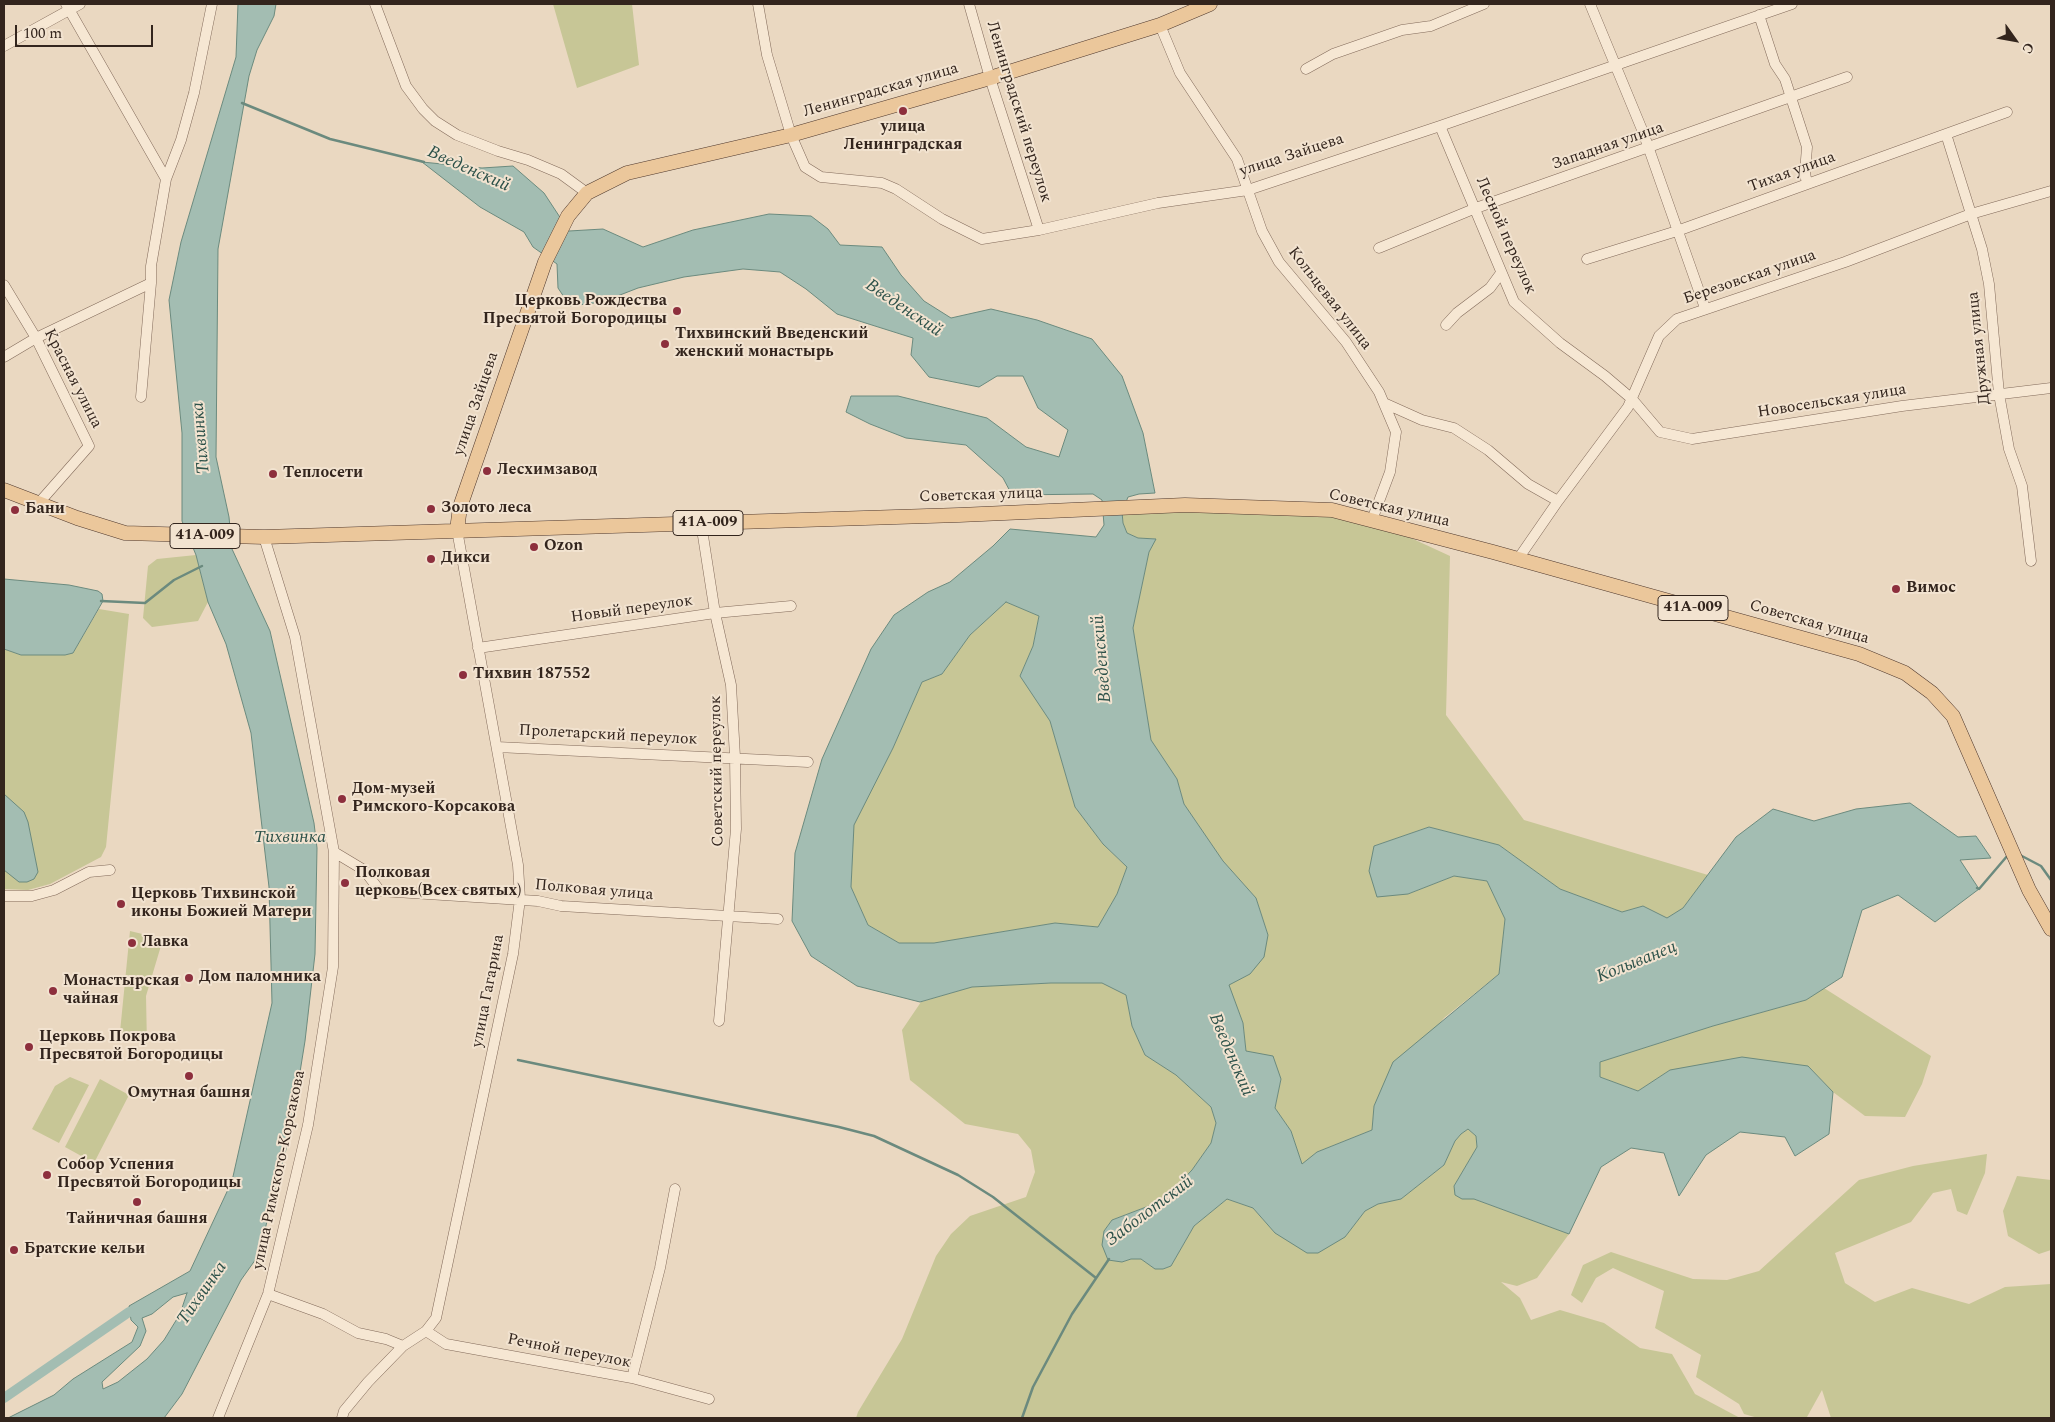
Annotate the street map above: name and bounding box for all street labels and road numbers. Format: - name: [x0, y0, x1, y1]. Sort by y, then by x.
- street label: Ленинградский переулок: [981, 19, 1055, 205]
- street label: Ленинградская улица: [801, 60, 961, 122]
- street label: Западная улица: [1550, 119, 1666, 175]
- street label: улица Зайцева: [1237, 130, 1347, 182]
- street label: Тихая улица: [1746, 148, 1838, 198]
- street label: Лесной переулок: [1471, 174, 1539, 298]
- street label: Кольцевая улица: [1283, 244, 1375, 354]
- street label: Березовская улица: [1681, 246, 1819, 310]
- street label: Дружная улица: [1965, 290, 1995, 406]
- street label: Красная улица: [39, 326, 105, 432]
- street label: улица Зайцева: [450, 350, 504, 458]
- street label: Новосельская улица: [1756, 381, 1908, 423]
- street label: Советская улица: [919, 484, 1043, 508]
- street label: Советская улица: [1327, 486, 1451, 532]
- road number: 41А-009: [673, 510, 743, 536]
- road number: 41А-009: [170, 524, 240, 548]
- street label: Новый переулок: [570, 592, 694, 628]
- road number: 41А-009: [1658, 596, 1728, 620]
- street label: Советская улица: [1747, 597, 1871, 649]
- street label: Советский переулок: [707, 695, 729, 847]
- street label: Пролетарский переулок: [518, 722, 698, 750]
- street label: Полковая улица: [534, 876, 654, 906]
- street label: улица Гагарина: [469, 933, 509, 1049]
- street label: улица Римского-Корсакова: [249, 1069, 311, 1271]
- street label: Речной переулок: [506, 1331, 632, 1373]

